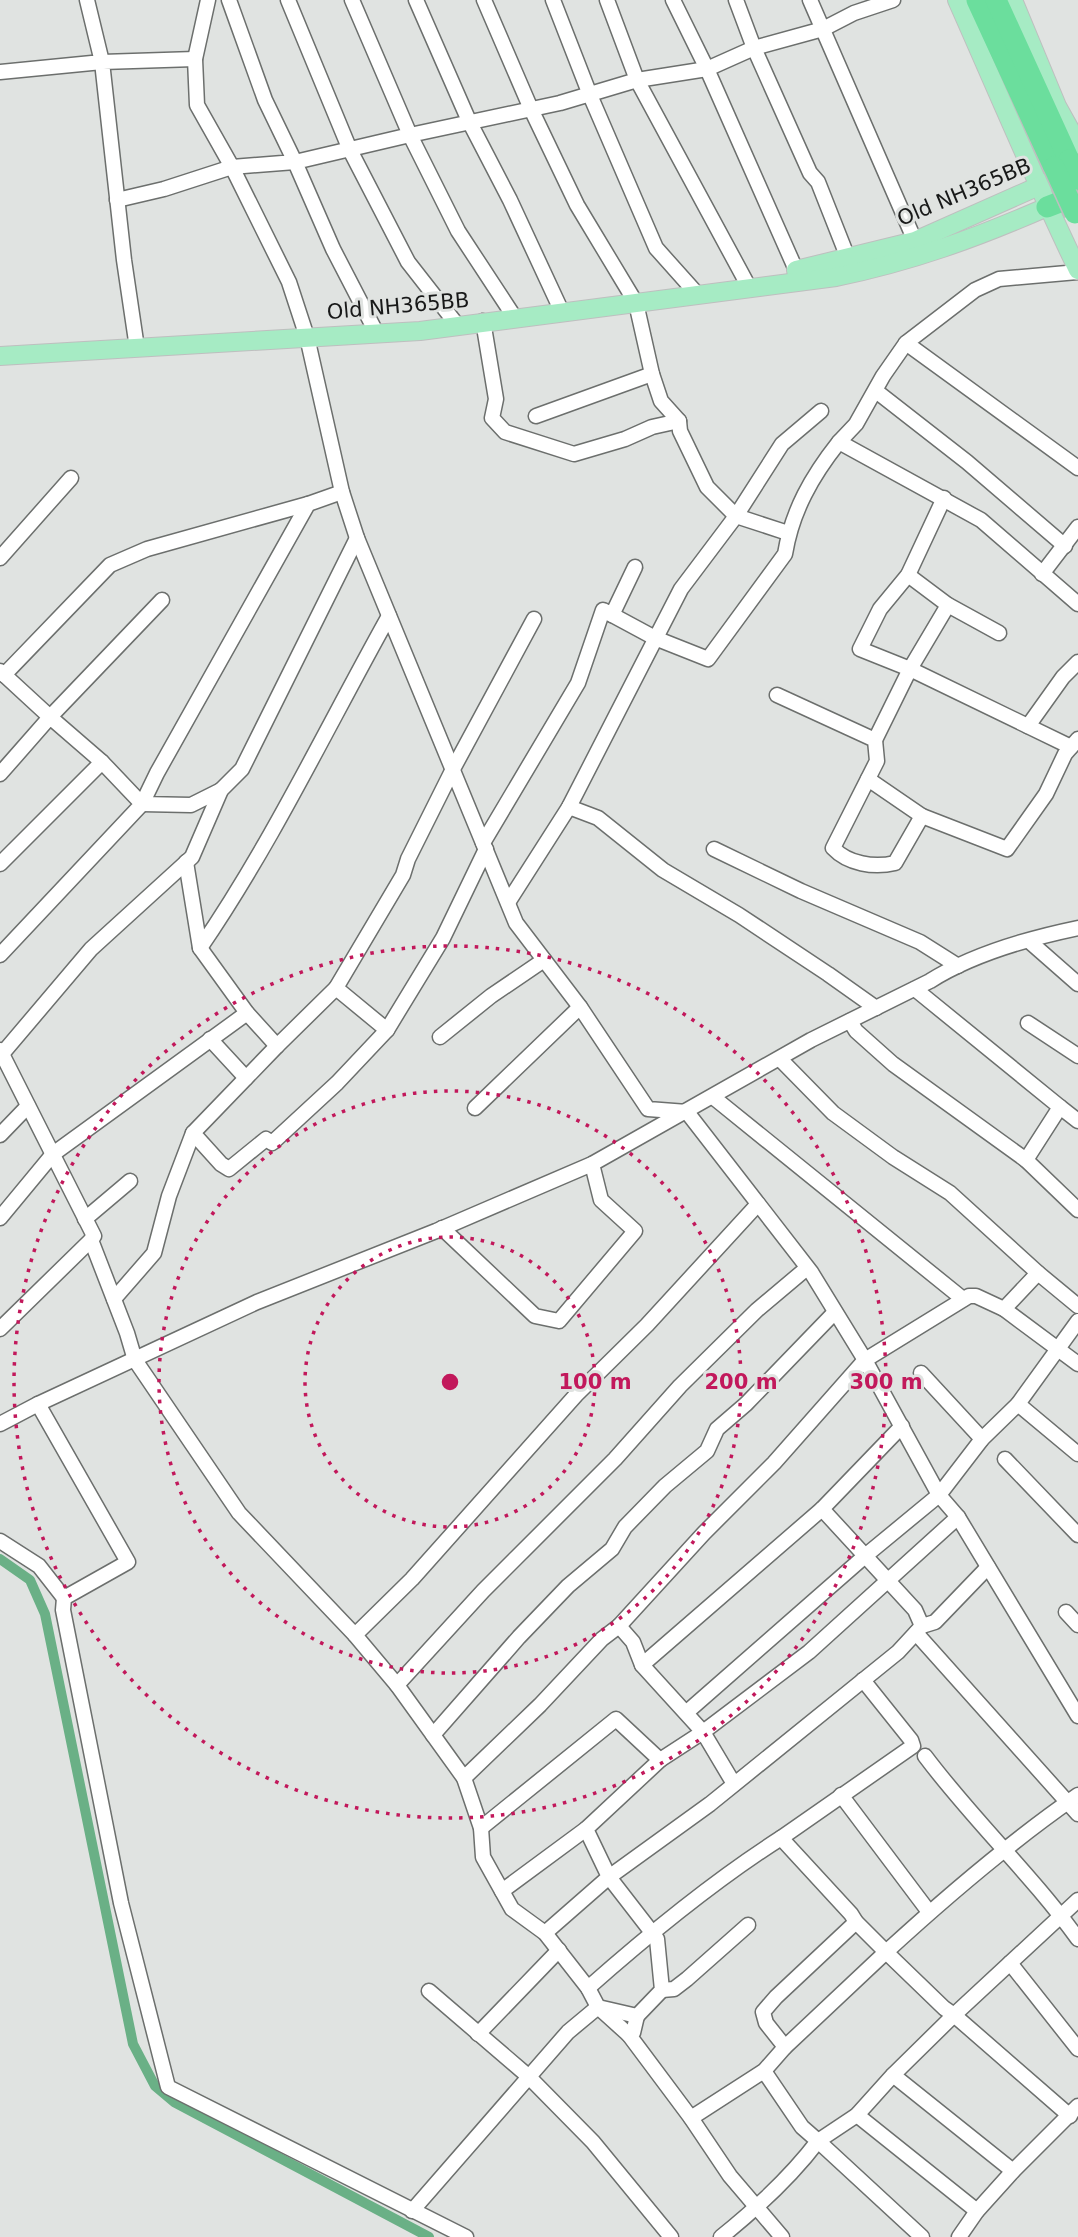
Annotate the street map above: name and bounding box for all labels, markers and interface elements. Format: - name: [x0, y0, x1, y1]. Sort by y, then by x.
- street label: Old NH365BB: [894, 153, 1034, 231]
- street label: Old NH365BB: [326, 288, 470, 324]
- centre of rings: [438, 1370, 462, 1394]
- text: 100 m: [558, 1370, 632, 1394]
- text: 200 m: [704, 1370, 778, 1394]
- text: 300 m: [849, 1370, 923, 1394]

